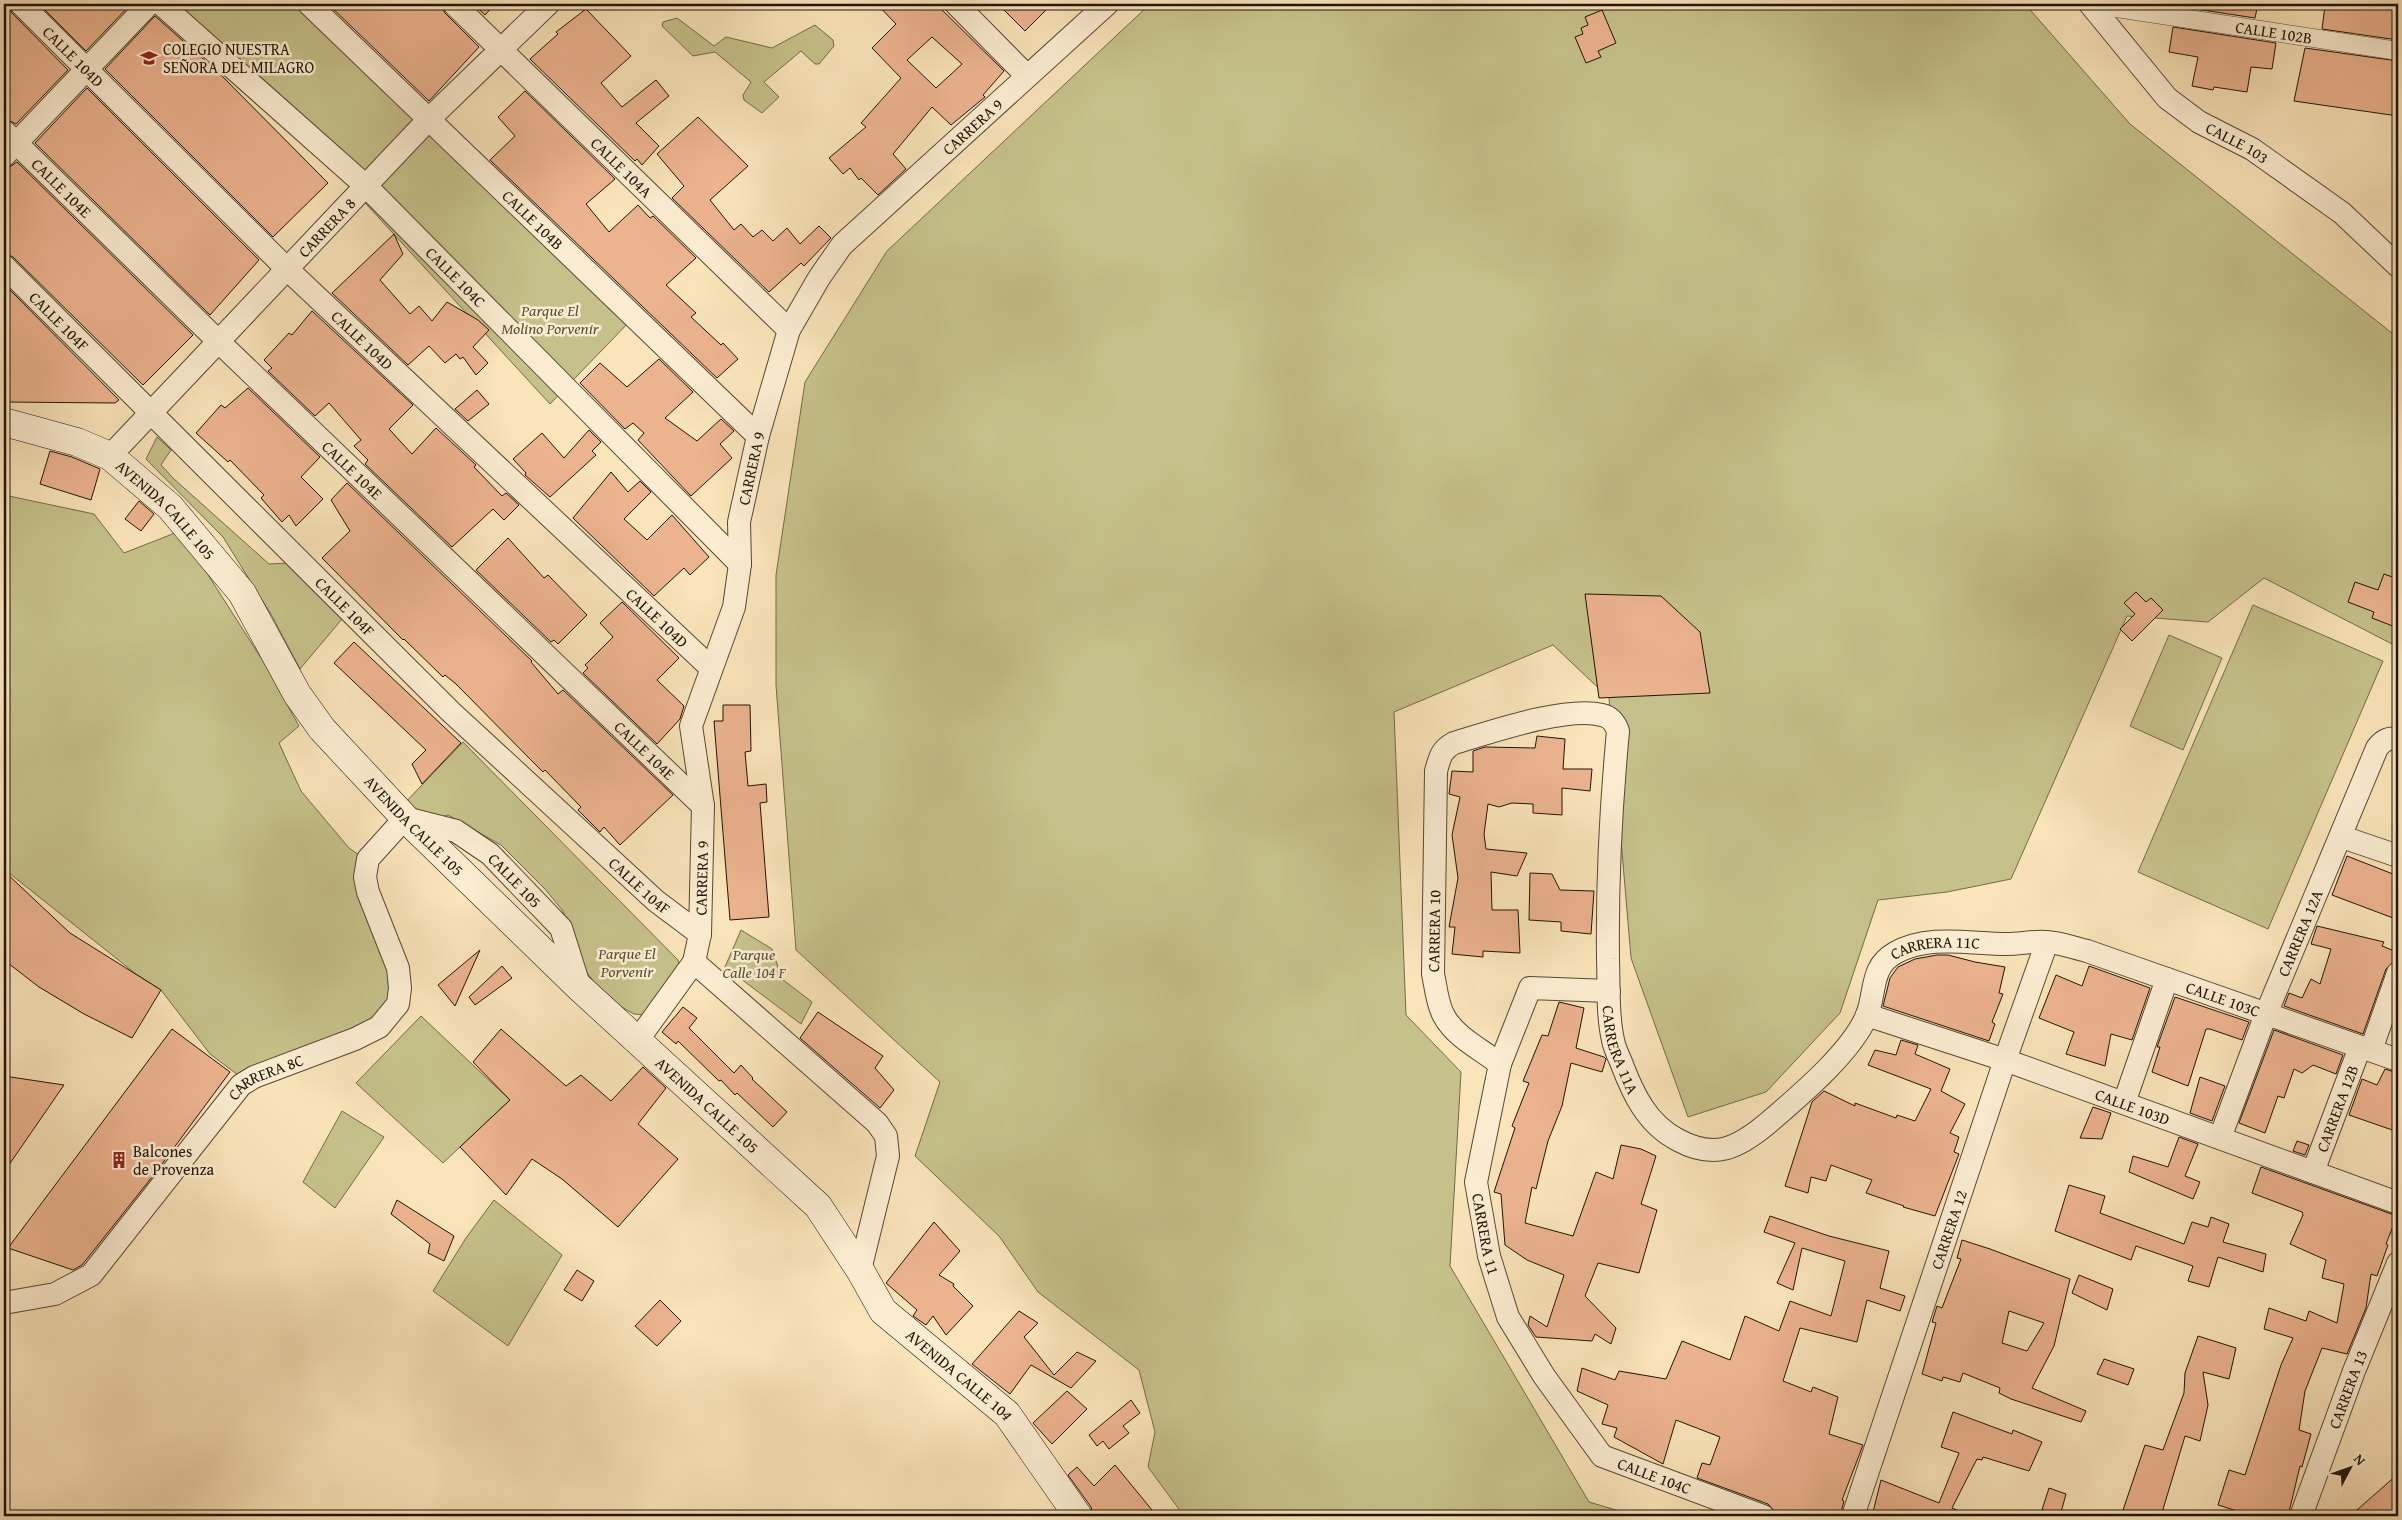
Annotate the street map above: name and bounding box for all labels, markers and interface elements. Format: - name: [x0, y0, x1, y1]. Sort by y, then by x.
- street label: CALLE 102B: [2234, 14, 2314, 50]
- street label: CALLE 104D: [37, 20, 110, 92]
- place label: COLEGIO NUESTRA SEÑORA DEL MILAGRO: [163, 37, 315, 79]
- school or university icon: COLEGIO NUESTRA SEÑORA DEL MILAGRO: [139, 48, 159, 68]
- street label: CARRERA 9: [937, 92, 1008, 160]
- street label: CALLE 103: [2202, 116, 2274, 169]
- street label: CALLE 104A: [585, 131, 658, 203]
- street label: CALLE 104E: [26, 152, 97, 223]
- street label: CALLE 104B: [497, 184, 569, 255]
- street label: CARRERA 8: [292, 192, 361, 263]
- street label: CALLE 104C: [420, 241, 492, 313]
- street label: CALLE 104F: [24, 286, 95, 357]
- park label: Parque El Molino Porvenir: [501, 298, 600, 340]
- street label: CALLE 104D: [326, 304, 399, 376]
- street label: CARRERA 9: [731, 428, 771, 507]
- street label: CALLE 104E: [317, 435, 388, 505]
- street label: AVENIDA CALLE 105: [111, 454, 221, 565]
- street label: CALLE 104F: [310, 571, 381, 642]
- street label: CALLE 104D: [621, 582, 694, 653]
- street label: CALLE 104E: [609, 715, 681, 785]
- street label: AVENIDA CALLE 105: [359, 770, 470, 881]
- street label: CARRERA 9: [688, 840, 714, 916]
- street label: CALLE 105: [483, 847, 547, 913]
- street label: CALLE 104F: [604, 851, 676, 920]
- street label: CARRERA 12A: [2271, 886, 2329, 980]
- street label: CARRERA 10: [1421, 889, 1446, 972]
- street label: CARRERA 11C: [1885, 929, 1981, 966]
- park label: Parque El Porvenir: [597, 941, 656, 983]
- park label: Parque Calle 104 F: [722, 942, 786, 984]
- street label: CALLE 103C: [2183, 975, 2264, 1023]
- street label: CARRERA 11A: [1597, 1005, 1645, 1098]
- street label: CARRERA 8C: [222, 1047, 307, 1105]
- street label: AVENIDA CALLE 105: [650, 1051, 765, 1159]
- street label: CARRERA 12B: [2310, 1061, 2364, 1155]
- street label: CALLE 103D: [2092, 1082, 2174, 1131]
- place label: Balcones de Provenza: [133, 1139, 214, 1181]
- building icon: Balcones de Provenza: [109, 1150, 129, 1170]
- street label: CARRERA 12: [1924, 1187, 1973, 1272]
- street label: CARRERA 11: [1466, 1191, 1506, 1278]
- street label: AVENIDA CALLE 104: [901, 1323, 1020, 1425]
- street label: CARRERA 13: [2322, 1346, 2373, 1432]
- north arrow: [2324, 1442, 2374, 1492]
- text: N: [2349, 1449, 2371, 1470]
- street label: CALLE 104C: [1614, 1451, 1695, 1500]

